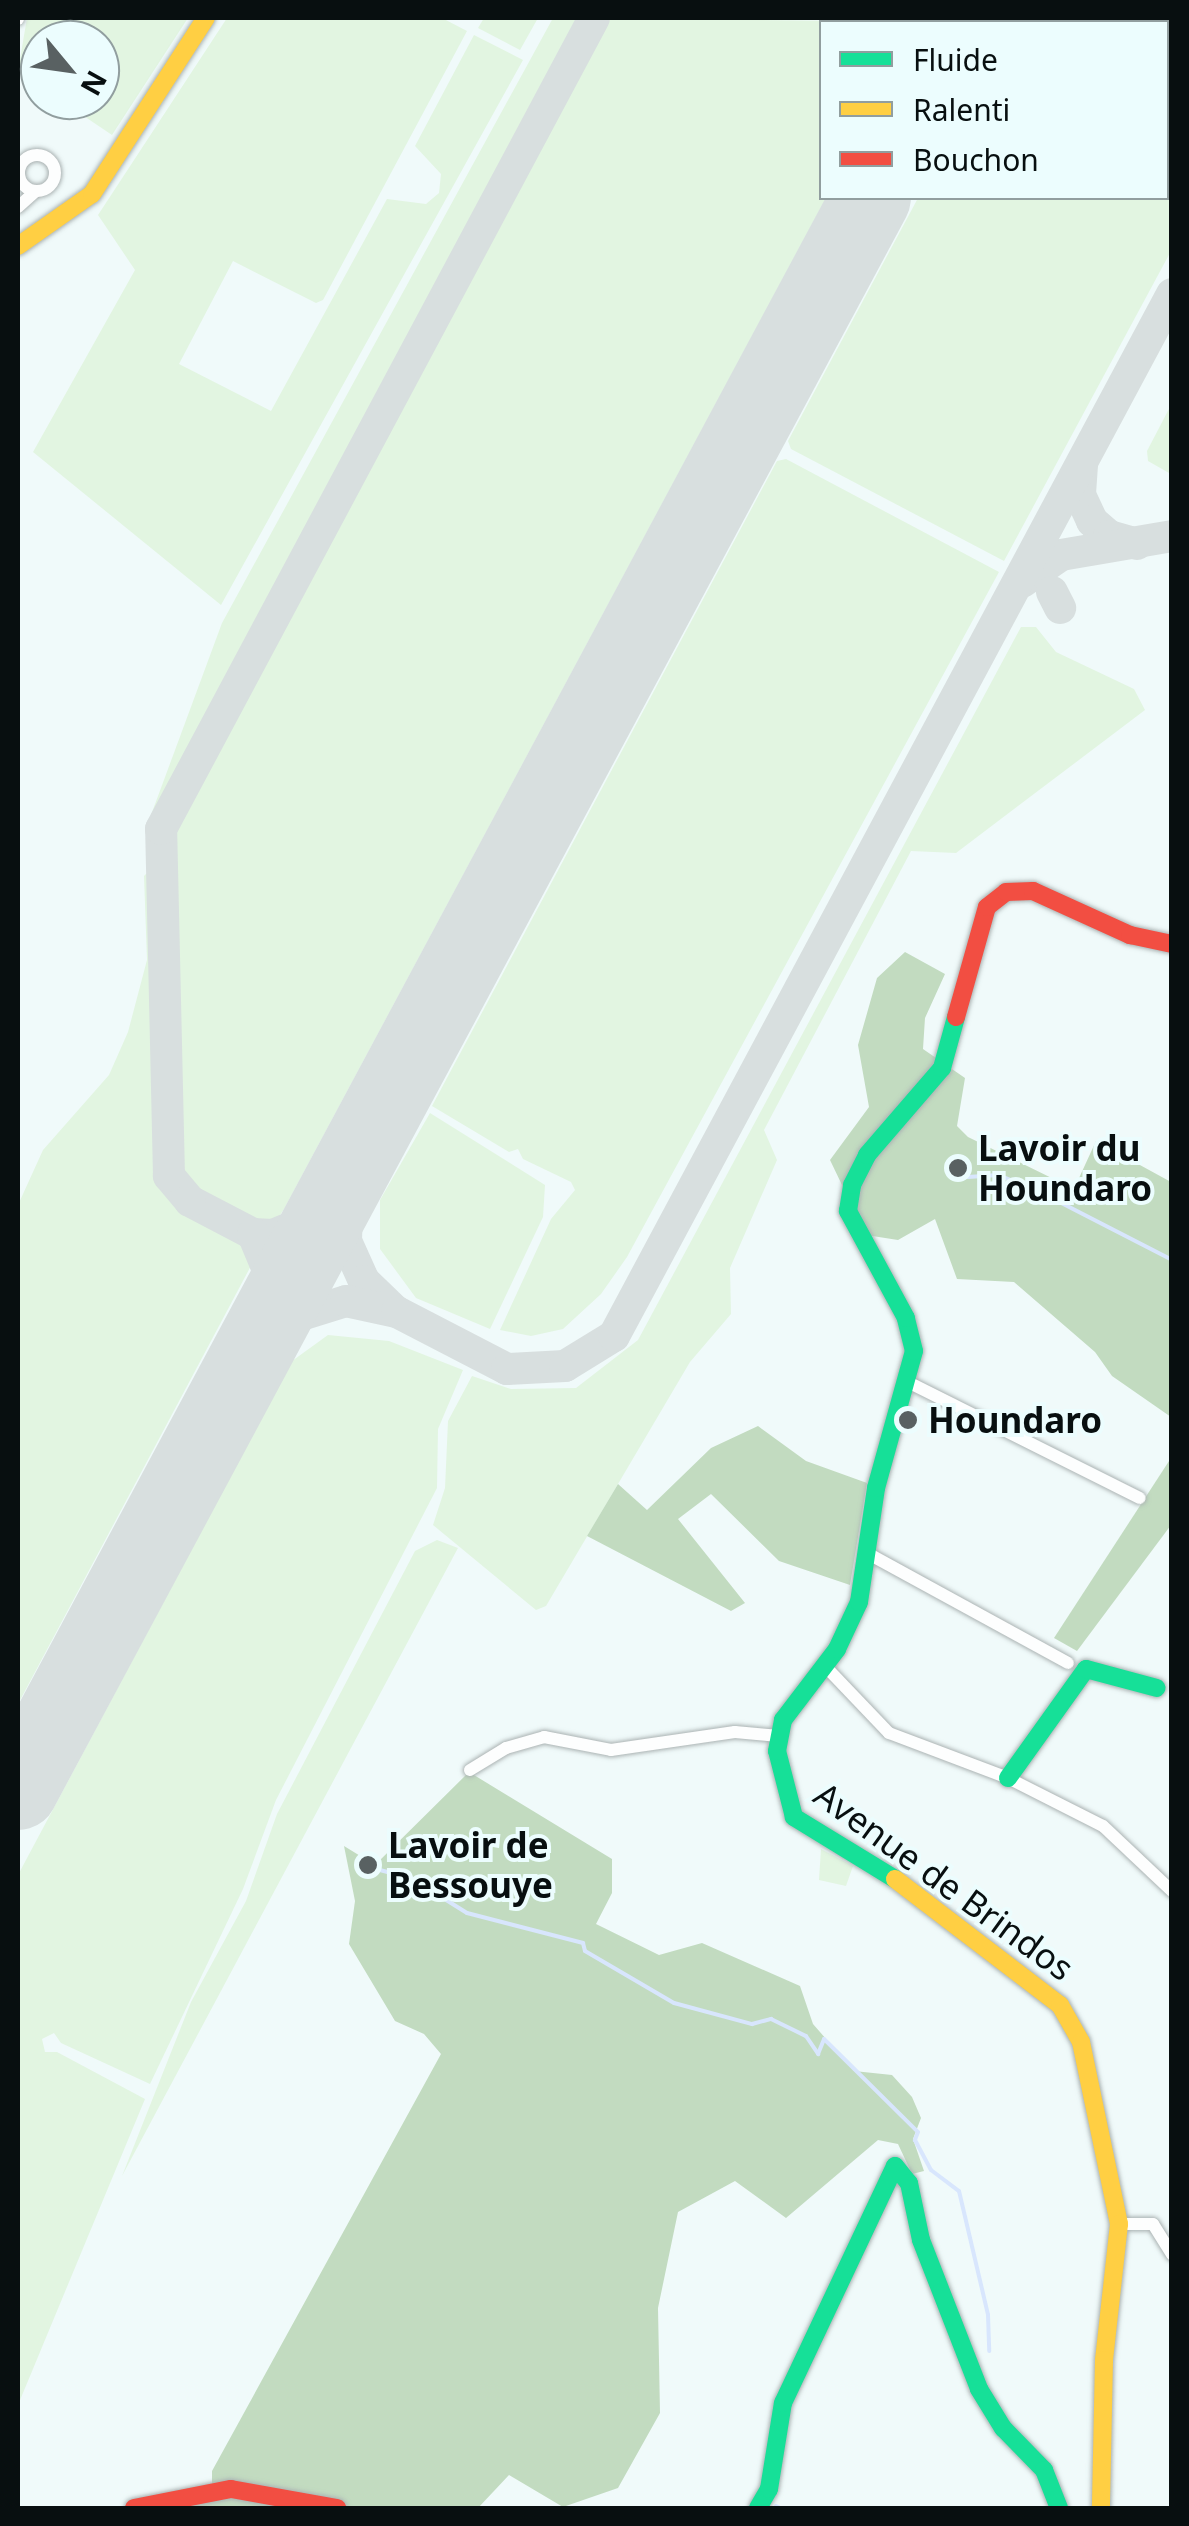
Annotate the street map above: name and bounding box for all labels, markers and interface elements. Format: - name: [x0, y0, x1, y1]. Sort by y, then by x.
- north arrow: [20, 20, 120, 120]
- legend: [819, 20, 1169, 200]
- text: Fluide: [913, 39, 998, 80]
- text: N: [72, 64, 117, 103]
- text: Ralenti: [913, 89, 1010, 130]
- text: Bouchon: [913, 139, 1039, 180]
- place label: Lavoir du Houndaro: [978, 1127, 1152, 1209]
- marker: Lavoir du Houndaro: [947, 1157, 969, 1179]
- place label: Houndaro: [928, 1399, 1102, 1441]
- marker: Houndaro: [897, 1409, 919, 1431]
- street label: Avenue de Brindos: [806, 1773, 1082, 1989]
- place label: Lavoir de Bessouye: [388, 1824, 553, 1906]
- marker: Lavoir de Bessouye: [357, 1854, 379, 1876]

